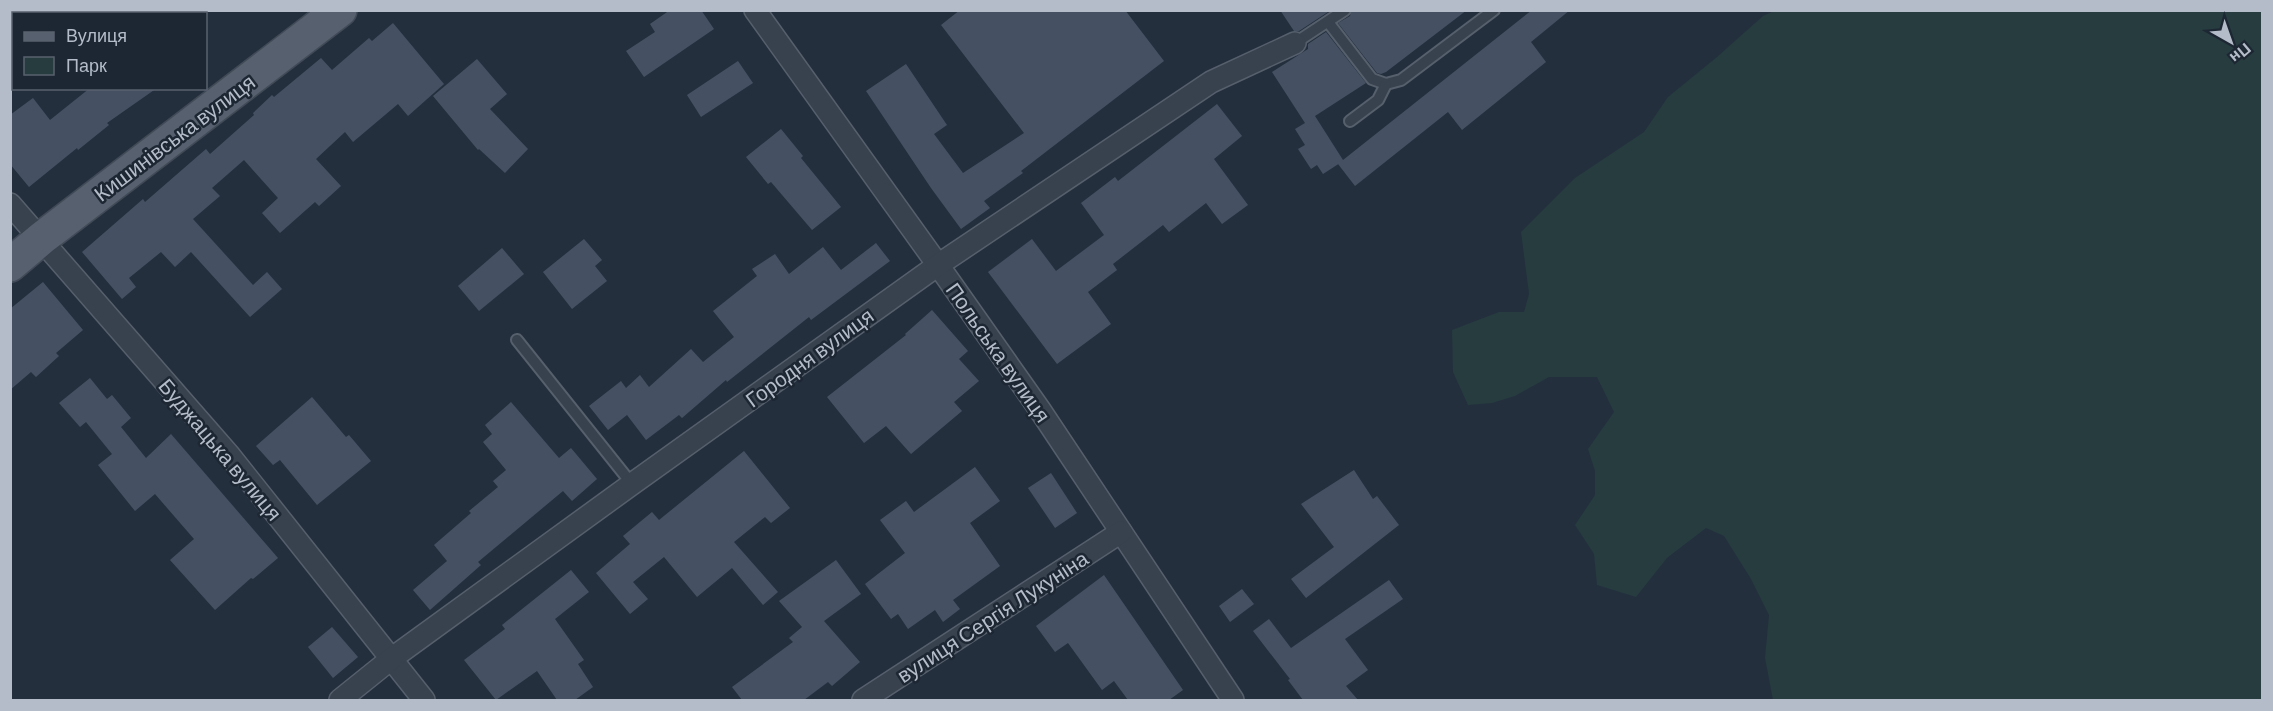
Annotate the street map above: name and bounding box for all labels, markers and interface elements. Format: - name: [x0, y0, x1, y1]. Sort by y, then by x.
- legend: [12, 12, 207, 90]
- north arrow: [2201, 12, 2261, 72]
- text: Вулиця: [66, 24, 127, 46]
- text: Пн: [2227, 40, 2255, 68]
- text: Парк: [66, 54, 107, 76]
- street label: Кишинівська вулиця: [89, 68, 259, 206]
- street label: Польська вулиця: [942, 277, 1056, 427]
- street label: Городня вулиця: [740, 302, 878, 412]
- street label: Буджацька вулиця: [154, 373, 288, 525]
- street label: вулиця Сергія Лукуніна: [892, 545, 1092, 687]

